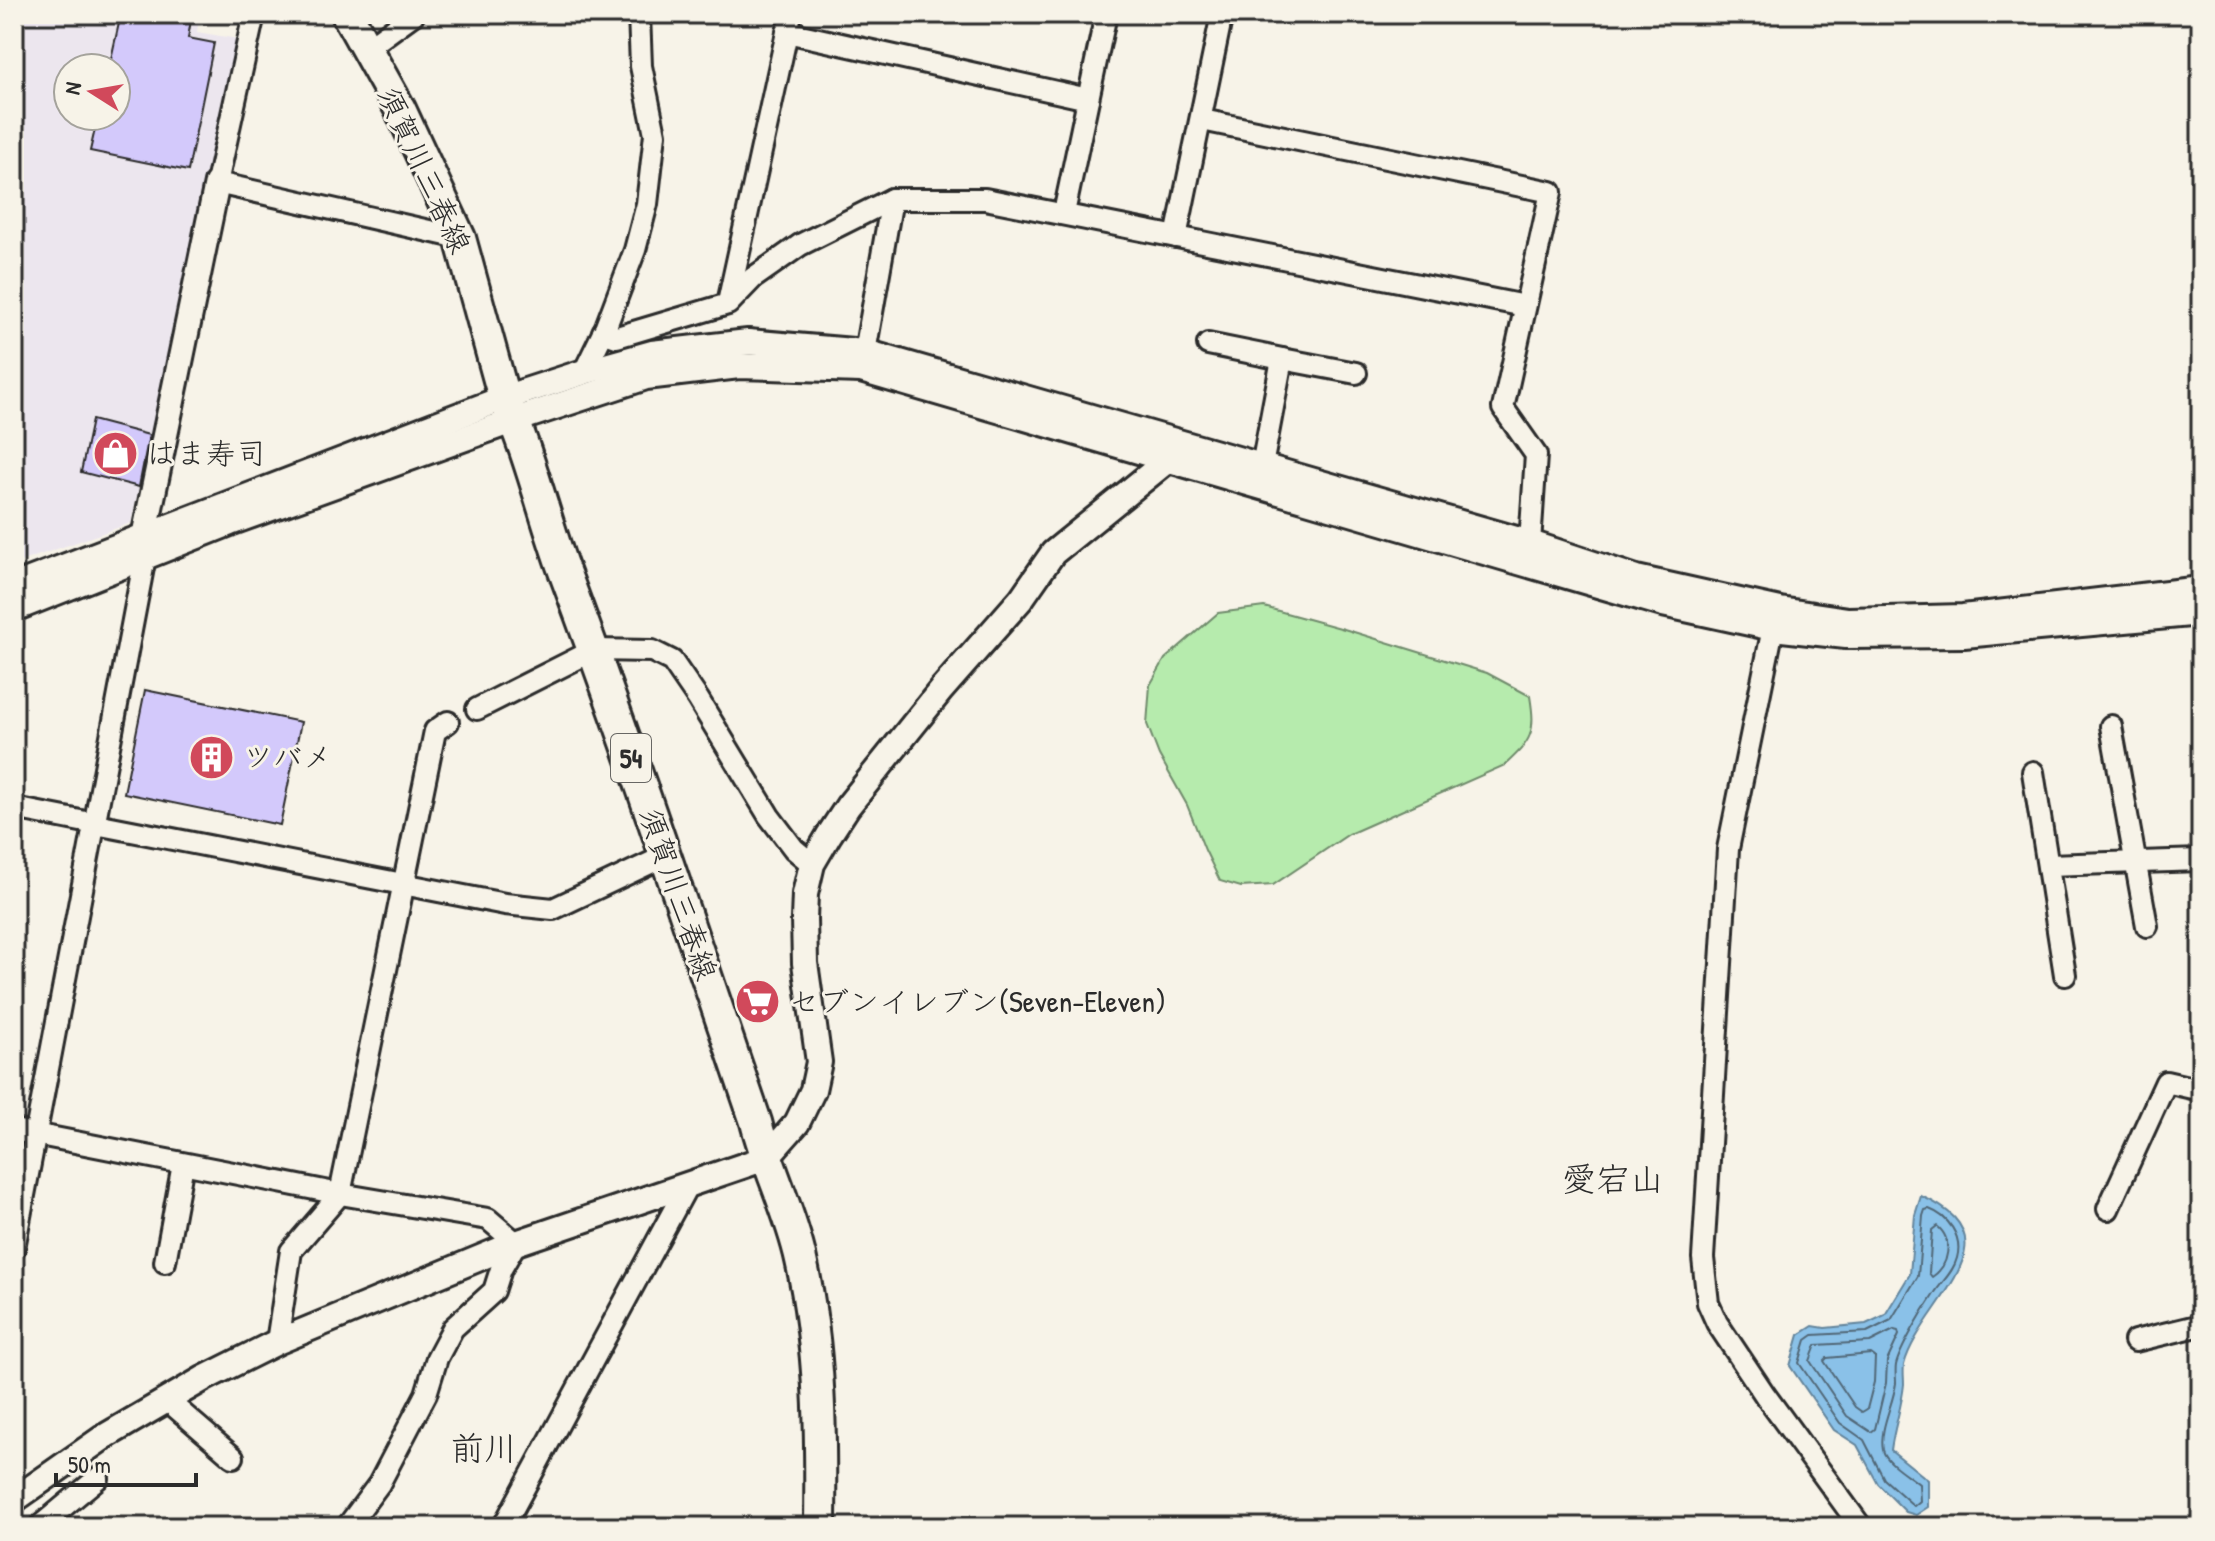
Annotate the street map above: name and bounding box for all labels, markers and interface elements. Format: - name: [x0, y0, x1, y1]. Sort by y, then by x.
- north arrow: [52, 52, 132, 132]
- text: N: [57, 79, 88, 97]
- street label: 須賀川三春線: [369, 80, 481, 260]
- shop icon: はま寿司: [91, 430, 139, 478]
- place label: はま寿司: [146, 433, 266, 473]
- building icon: ツバメ: [188, 733, 236, 781]
- road number: 54: [611, 734, 651, 782]
- place label: ツバメ: [243, 736, 332, 776]
- street label: 須賀川三春線: [631, 802, 727, 985]
- supermarket icon: セブンイレブン(Seven-Eleven): [734, 978, 782, 1026]
- place label: セブンイレブン(Seven-Eleven): [789, 981, 1166, 1021]
- district label: 愛宕山: [1562, 1156, 1664, 1202]
- district label: 前川: [450, 1425, 518, 1471]
- scale bar: [56, 1437, 196, 1487]
- text: 50 m: [68, 1448, 111, 1480]

